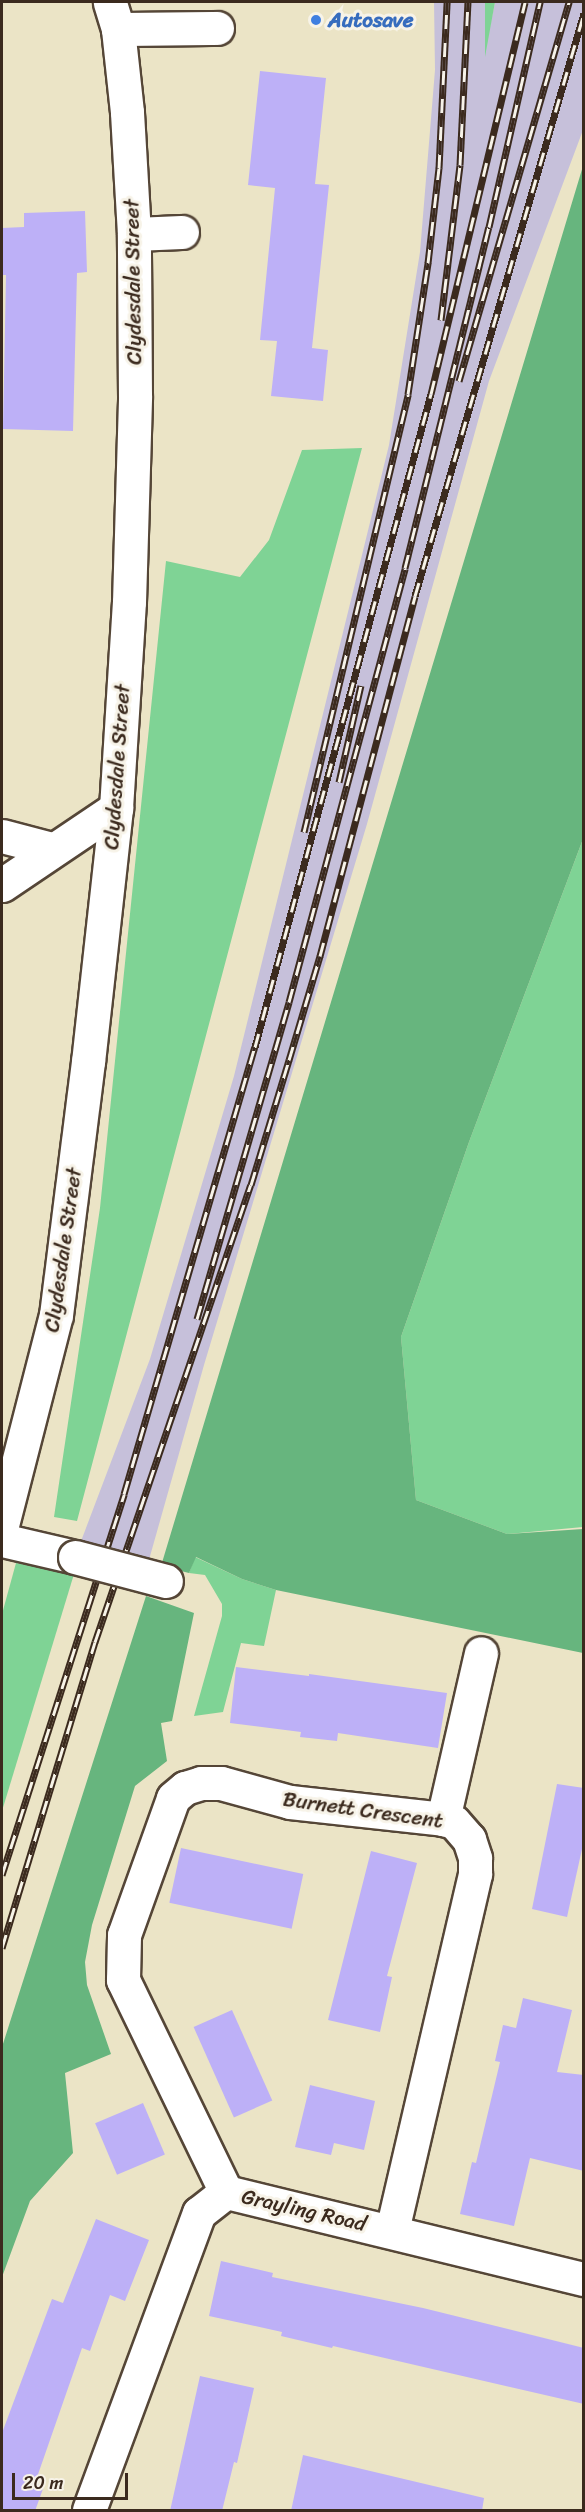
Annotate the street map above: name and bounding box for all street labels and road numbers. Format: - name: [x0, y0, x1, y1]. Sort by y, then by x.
- street label: Clydesdale Street: [119, 199, 147, 365]
- street label: Clydesdale Street: [99, 683, 135, 851]
- street label: Clydesdale Street: [39, 1166, 87, 1334]
- street label: Burnett Crescent: [281, 1786, 445, 1834]
- street label: Grayling Road: [239, 2183, 369, 2237]

